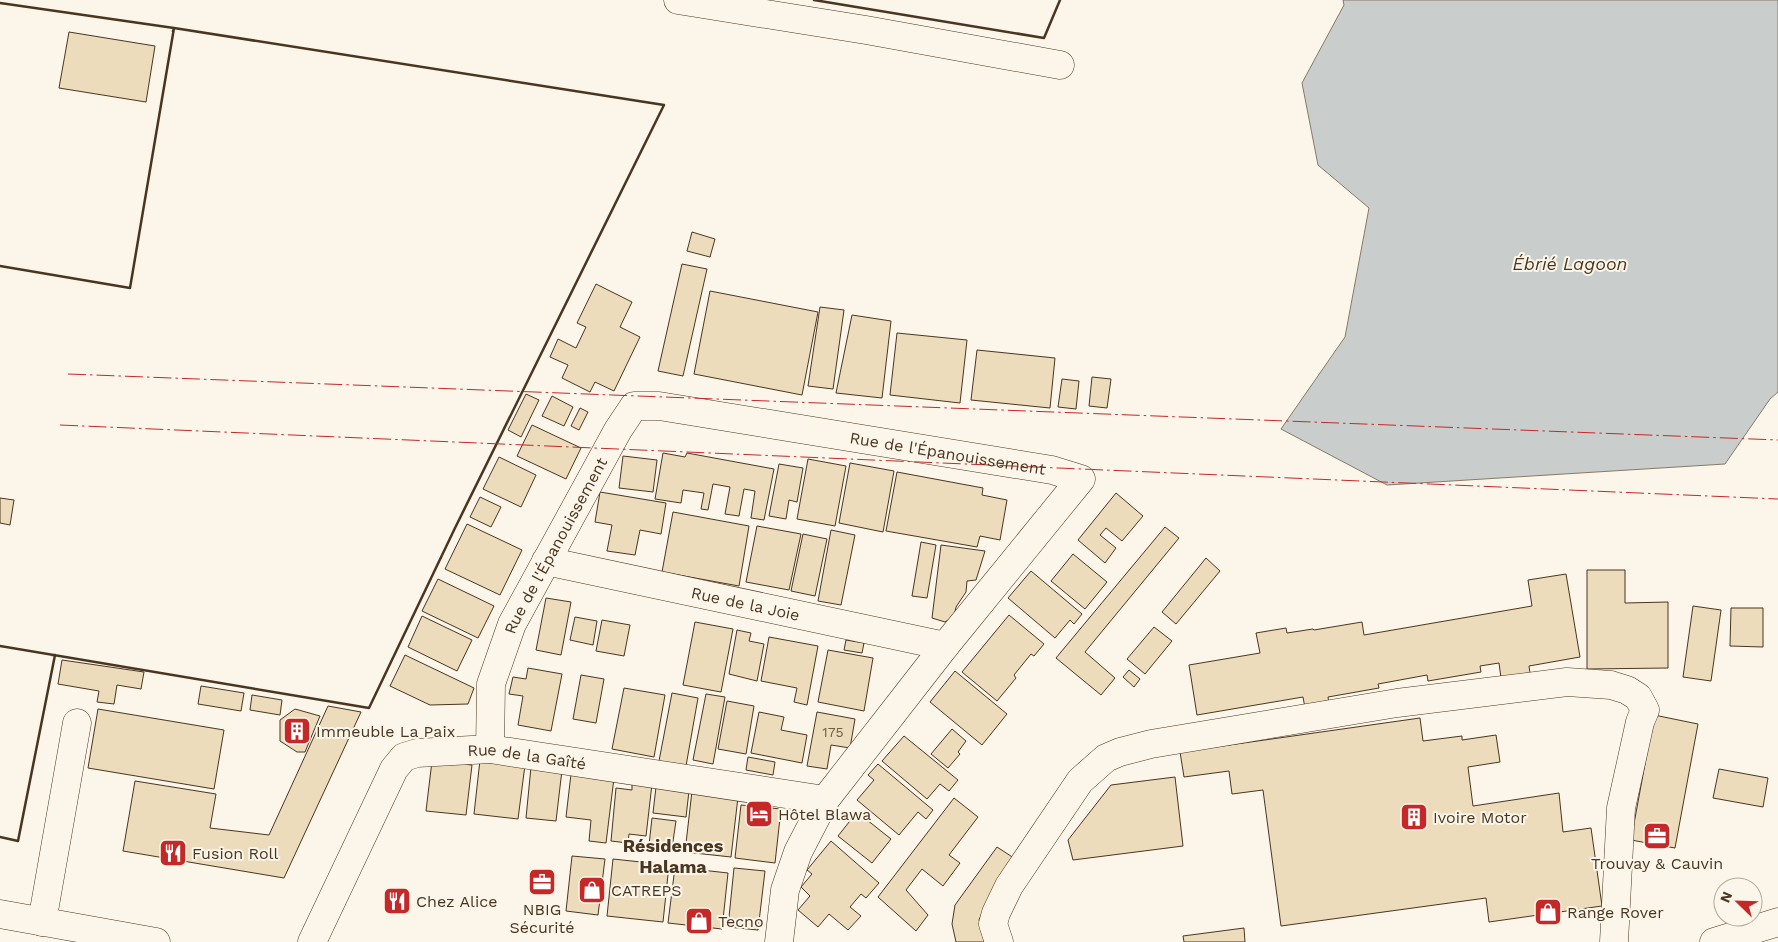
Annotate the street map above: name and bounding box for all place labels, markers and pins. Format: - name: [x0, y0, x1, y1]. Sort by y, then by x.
- building icon: Immeuble La Paix: [282, 716, 312, 746]
- place label: Immeuble La Paix: [316, 722, 455, 741]
- hotel icon: Hôtel Blawa: [744, 799, 774, 829]
- building icon: Ivoire Motor: [1399, 802, 1429, 832]
- place label: Hôtel Blawa: [778, 805, 871, 824]
- place label: Ivoire Motor: [1433, 808, 1527, 827]
- office icon: Trouvay & Cauvin: [1642, 821, 1672, 851]
- restaurant icon: Fusion Roll: [158, 838, 188, 868]
- place label: Fusion Roll: [192, 844, 278, 863]
- place label: Trouvay & Cauvin: [1591, 854, 1723, 873]
- office icon: NBIG Sécurité: [527, 867, 557, 897]
- shop icon: CATREPS: [577, 875, 607, 905]
- place label: CATREPS: [611, 881, 682, 900]
- restaurant icon: Chez Alice: [382, 886, 412, 916]
- place label: Chez Alice: [416, 892, 497, 911]
- shop icon: Range Rover: [1533, 897, 1563, 927]
- place label: NBIG Sécurité: [509, 900, 575, 937]
- place label: Range Rover: [1567, 903, 1664, 922]
- shop icon: Tecno: [684, 906, 714, 936]
- place label: Tecno: [718, 912, 764, 931]

